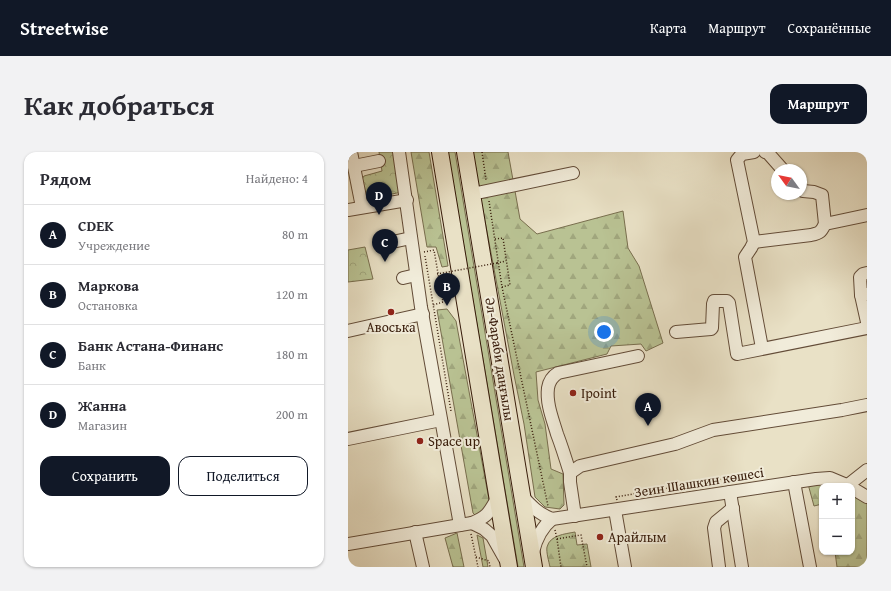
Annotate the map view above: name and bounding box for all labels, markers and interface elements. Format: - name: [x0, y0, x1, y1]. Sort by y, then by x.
- text: Streetwise: [20, 14, 109, 42]
- text: Карта: [650, 18, 686, 38]
- text: Маршрут: [708, 18, 766, 38]
- text: Сохранённые: [788, 18, 871, 38]
- text: Как добраться: [24, 84, 214, 125]
- button: Маршрут: [770, 84, 867, 124]
- north arrow: [771, 164, 807, 200]
- text: Рядом: [40, 166, 91, 191]
- text: Найдено: 4: [246, 169, 308, 188]
- pin: D: [366, 182, 392, 215]
- text: CDEK: [78, 215, 114, 236]
- text: A: [49, 225, 57, 244]
- text: 80 m: [282, 225, 308, 244]
- pin: C: [372, 229, 398, 262]
- text: Учреждение: [78, 236, 150, 255]
- pin: B: [434, 273, 460, 306]
- text: Маркова: [78, 275, 139, 296]
- text: B: [49, 285, 57, 304]
- text: 120 m: [276, 285, 308, 304]
- text: Остановка: [78, 296, 138, 315]
- street label: Әл-Фараби даңғылы: [480, 296, 520, 422]
- marker: Авоська: [386, 307, 396, 317]
- place label: Авоська: [366, 317, 416, 337]
- your location: [594, 322, 614, 342]
- text: Банк Астана-Финанс: [78, 335, 223, 356]
- text: C: [49, 345, 57, 364]
- text: 180 m: [276, 345, 308, 364]
- text: Банк: [78, 356, 106, 375]
- place label: Ipoint: [581, 383, 617, 403]
- marker: Ipoint: [568, 388, 578, 398]
- pin: A: [635, 393, 661, 426]
- text: Жанна: [78, 395, 126, 416]
- text: D: [49, 405, 57, 424]
- text: 200 m: [276, 405, 308, 424]
- text: Магазин: [78, 416, 127, 435]
- place label: Space up: [428, 431, 480, 451]
- marker: Space up: [415, 436, 425, 446]
- button: Сохранить: [40, 456, 170, 496]
- button: Поделиться: [178, 456, 308, 496]
- street label: Зеин Шашкин көшесі: [633, 462, 765, 502]
- map controls: [819, 483, 855, 555]
- button: +: [819, 483, 855, 519]
- button: −: [819, 519, 855, 555]
- place label: Арайлым: [608, 527, 667, 547]
- marker: Арайлым: [595, 532, 605, 542]

